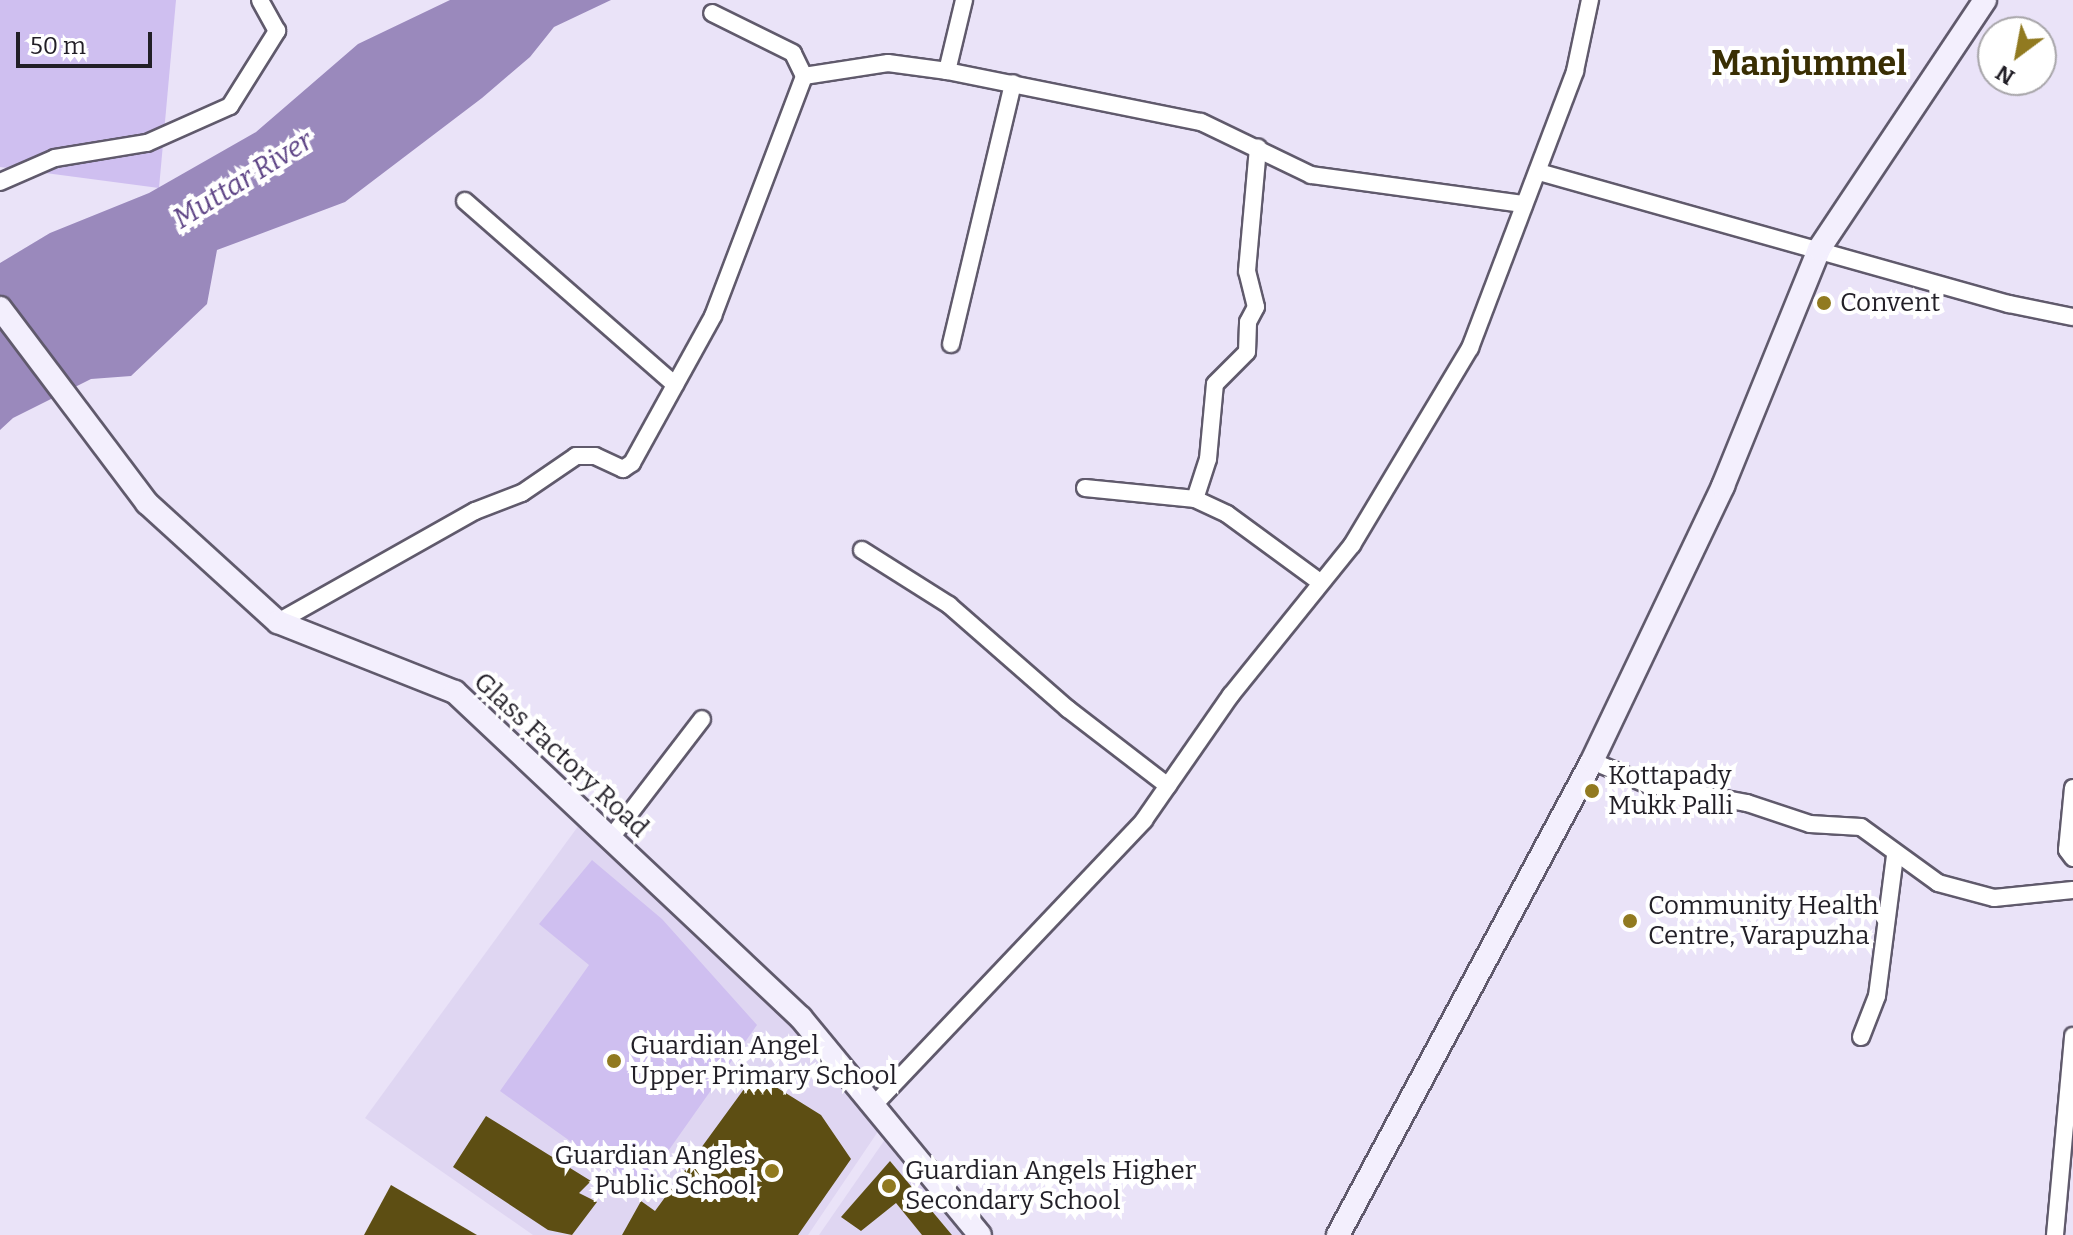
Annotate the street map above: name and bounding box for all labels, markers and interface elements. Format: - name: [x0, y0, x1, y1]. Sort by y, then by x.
- scale bar: [20, 16, 156, 66]
- north arrow: [1977, 16, 2057, 96]
- text: 50 m: [30, 32, 86, 60]
- district label: Manjummel: [1711, 44, 1907, 84]
- text: N: [1991, 59, 2019, 91]
- water label: Muttar River: [167, 124, 319, 236]
- place label: Convent: [1840, 287, 1940, 319]
- marker: Convent: [1815, 294, 1833, 312]
- street label: Glass Factory Road: [467, 666, 655, 844]
- place label: Kottapady Mukk Palli: [1608, 760, 1733, 822]
- marker: Kottapady Mukk Palli: [1583, 782, 1601, 800]
- place label: Community Health Centre, Varapuzha: [1648, 890, 1879, 952]
- marker: Community Health Centre, Varapuzha: [1619, 910, 1641, 932]
- place label: Guardian Angel Upper Primary School: [630, 1030, 897, 1092]
- marker: Guardian Angel Upper Primary School: [605, 1052, 623, 1070]
- place label: Guardian Angles Public School: [555, 1140, 756, 1202]
- place label: Guardian Angels Higher Secondary School: [905, 1155, 1196, 1216]
- marker: Guardian Angles Public School: [763, 1162, 781, 1180]
- marker: Guardian Angels Higher Secondary School: [880, 1177, 898, 1195]

